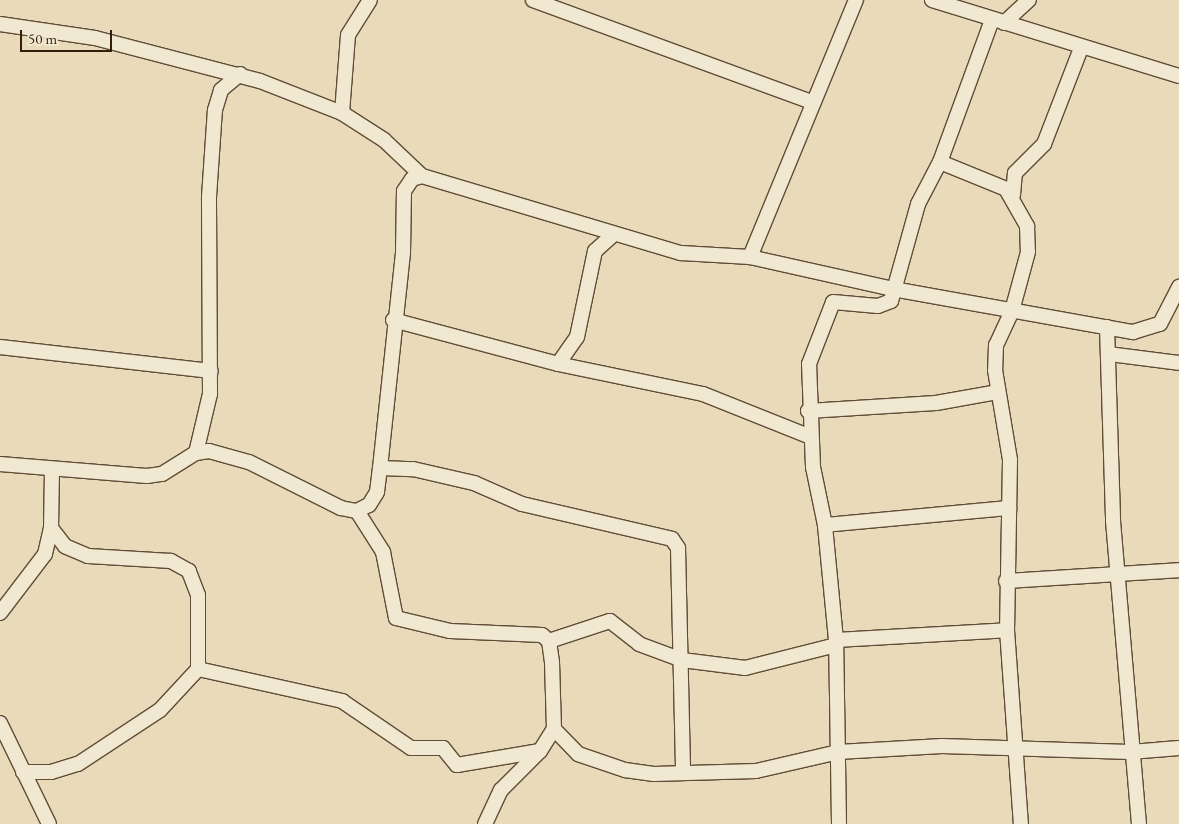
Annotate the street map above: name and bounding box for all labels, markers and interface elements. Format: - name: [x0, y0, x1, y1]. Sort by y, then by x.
- scale bar: [22, 20, 115, 52]
- text: 50 m: [28, 29, 57, 48]

